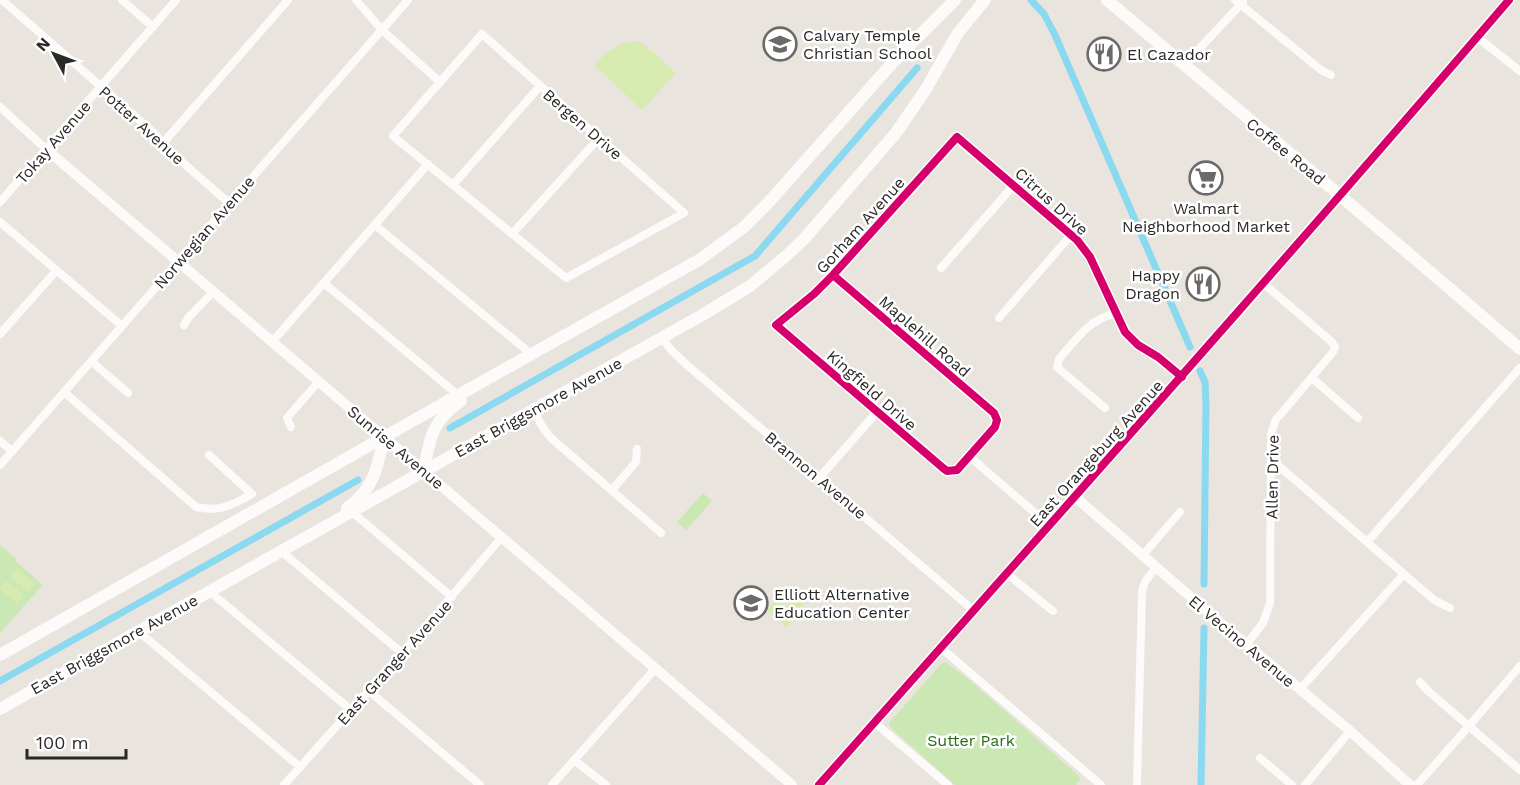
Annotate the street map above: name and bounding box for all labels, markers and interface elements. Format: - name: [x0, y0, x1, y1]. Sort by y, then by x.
- north arrow: [24, 24, 84, 84]
- school or university icon: Calvary Temple Christian School: [762, 26, 798, 62]
- place label: Calvary Temple Christian School: [803, 26, 932, 63]
- text: N: [32, 34, 54, 55]
- restaurant icon: El Cazador: [1086, 36, 1122, 72]
- place label: El Cazador: [1127, 45, 1211, 64]
- street label: Potter Avenue: [95, 82, 188, 169]
- street label: Bergen Drive: [539, 85, 626, 164]
- street label: Tokay Avenue: [12, 97, 95, 188]
- street label: Coffee Road: [1242, 114, 1329, 189]
- supermarket icon: Walmart Neighborhood Market: [1188, 160, 1224, 196]
- street label: Citrus Drive: [1011, 164, 1092, 239]
- street label: Norwegian Avenue: [150, 172, 259, 293]
- street label: Gorham Avenue: [812, 173, 909, 278]
- place label: Walmart Neighborhood Market: [1122, 199, 1290, 236]
- place label: Happy Dragon: [1125, 266, 1181, 303]
- restaurant icon: Happy Dragon: [1185, 266, 1221, 302]
- street label: Maplehill Road: [875, 292, 974, 381]
- street label: Kingfield Drive: [823, 346, 921, 435]
- street label: East Briggsmore Avenue: [451, 353, 625, 461]
- street label: East Orangeburg Avenue: [1026, 376, 1167, 531]
- street label: Sunrise Avenue: [344, 402, 448, 493]
- street label: Brannon Avenue: [761, 427, 870, 523]
- street label: Allen Drive: [1262, 434, 1283, 520]
- school or university icon: Elliott Alternative Education Center: [733, 585, 769, 621]
- place label: Elliott Alternative Education Center: [774, 585, 910, 622]
- street label: East Briggsmore Avenue: [27, 590, 201, 698]
- street label: El Vecino Avenue: [1185, 592, 1299, 691]
- street label: East Granger Avenue: [333, 596, 456, 729]
- scale bar: [27, 722, 126, 760]
- park label: Sutter Park: [927, 731, 1015, 750]
- text: 100 m: [36, 732, 89, 753]

